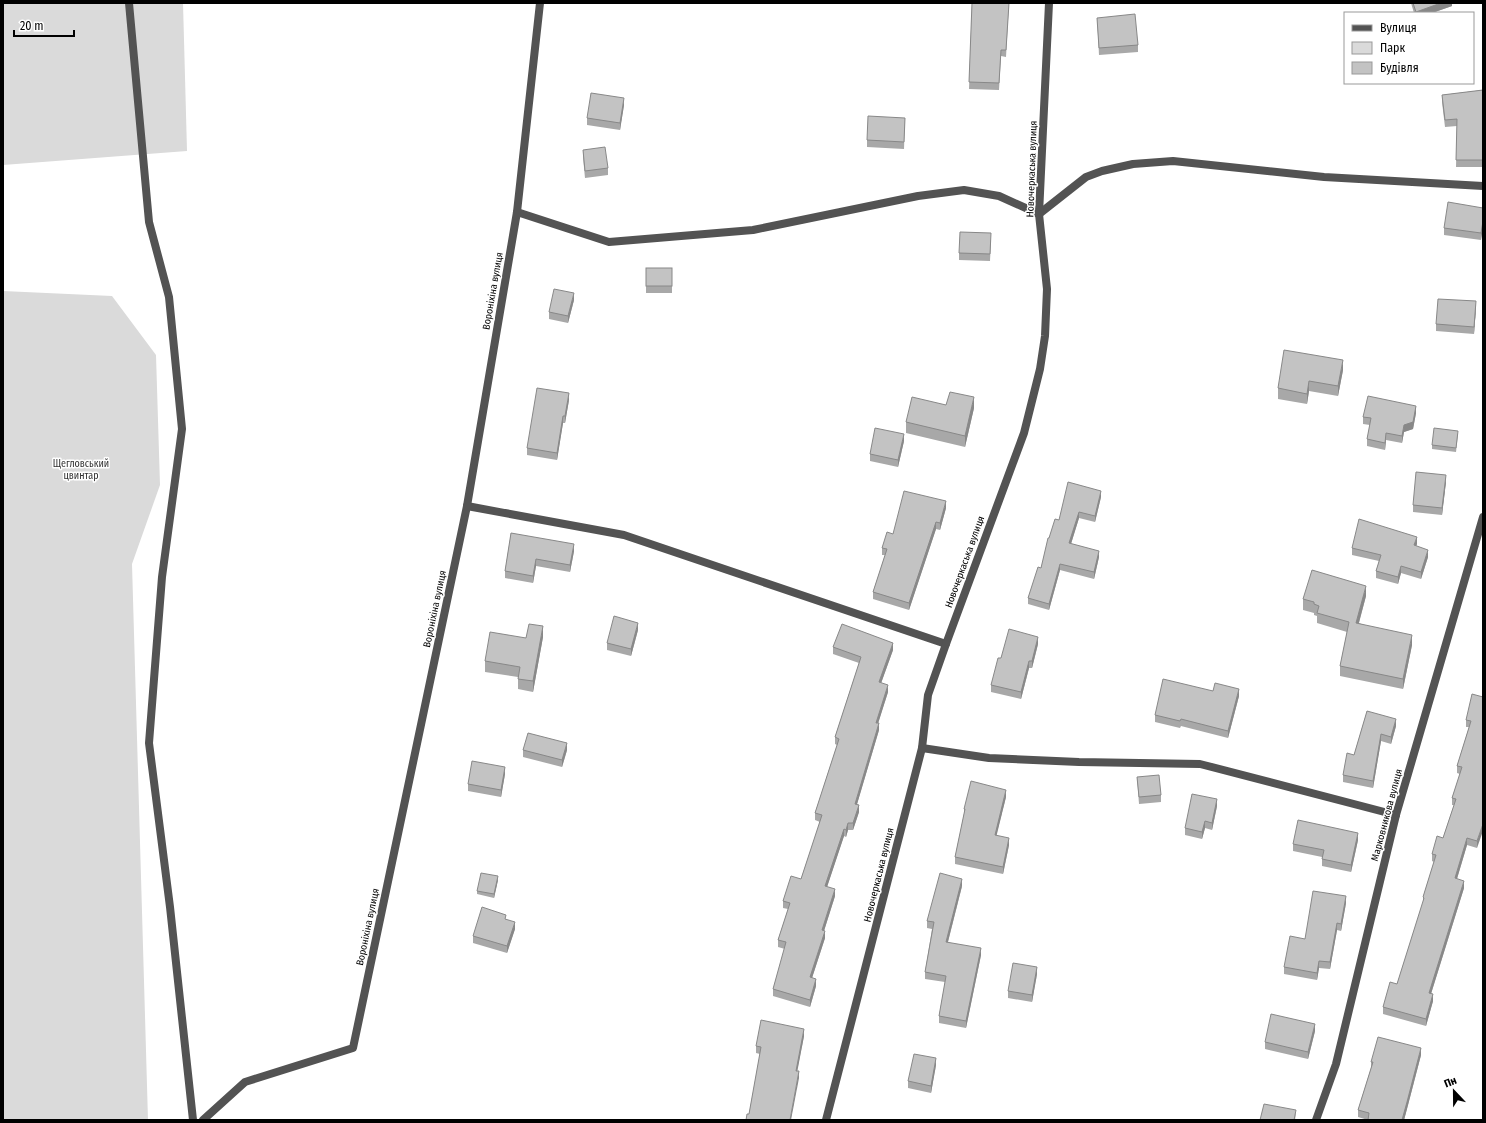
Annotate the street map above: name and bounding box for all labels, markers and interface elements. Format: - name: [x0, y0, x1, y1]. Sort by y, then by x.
- scale bar: [14, 12, 74, 38]
- legend: [1344, 12, 1474, 84]
- text: 20 m: [20, 19, 44, 33]
- text: Вулиця: [1380, 21, 1417, 35]
- text: Парк: [1380, 41, 1406, 55]
- text: Будівля: [1380, 61, 1419, 75]
- street label: Новочеркаська вулиця: [1024, 120, 1040, 218]
- street label: Вороніхіна вулиця: [479, 251, 506, 331]
- park label: Щегловський цвинтар: [53, 458, 109, 482]
- street label: Новочеркаська вулиця: [943, 514, 987, 610]
- street label: Вороніхіна вулиця: [420, 569, 449, 649]
- street label: Марковникова вулиця: [1369, 768, 1405, 862]
- street label: Новочеркаська вулиця: [861, 826, 897, 923]
- street label: Вороніхіна вулиця: [353, 887, 382, 967]
- north arrow: [1434, 1071, 1474, 1111]
- text: Пн: [1442, 1074, 1459, 1091]

